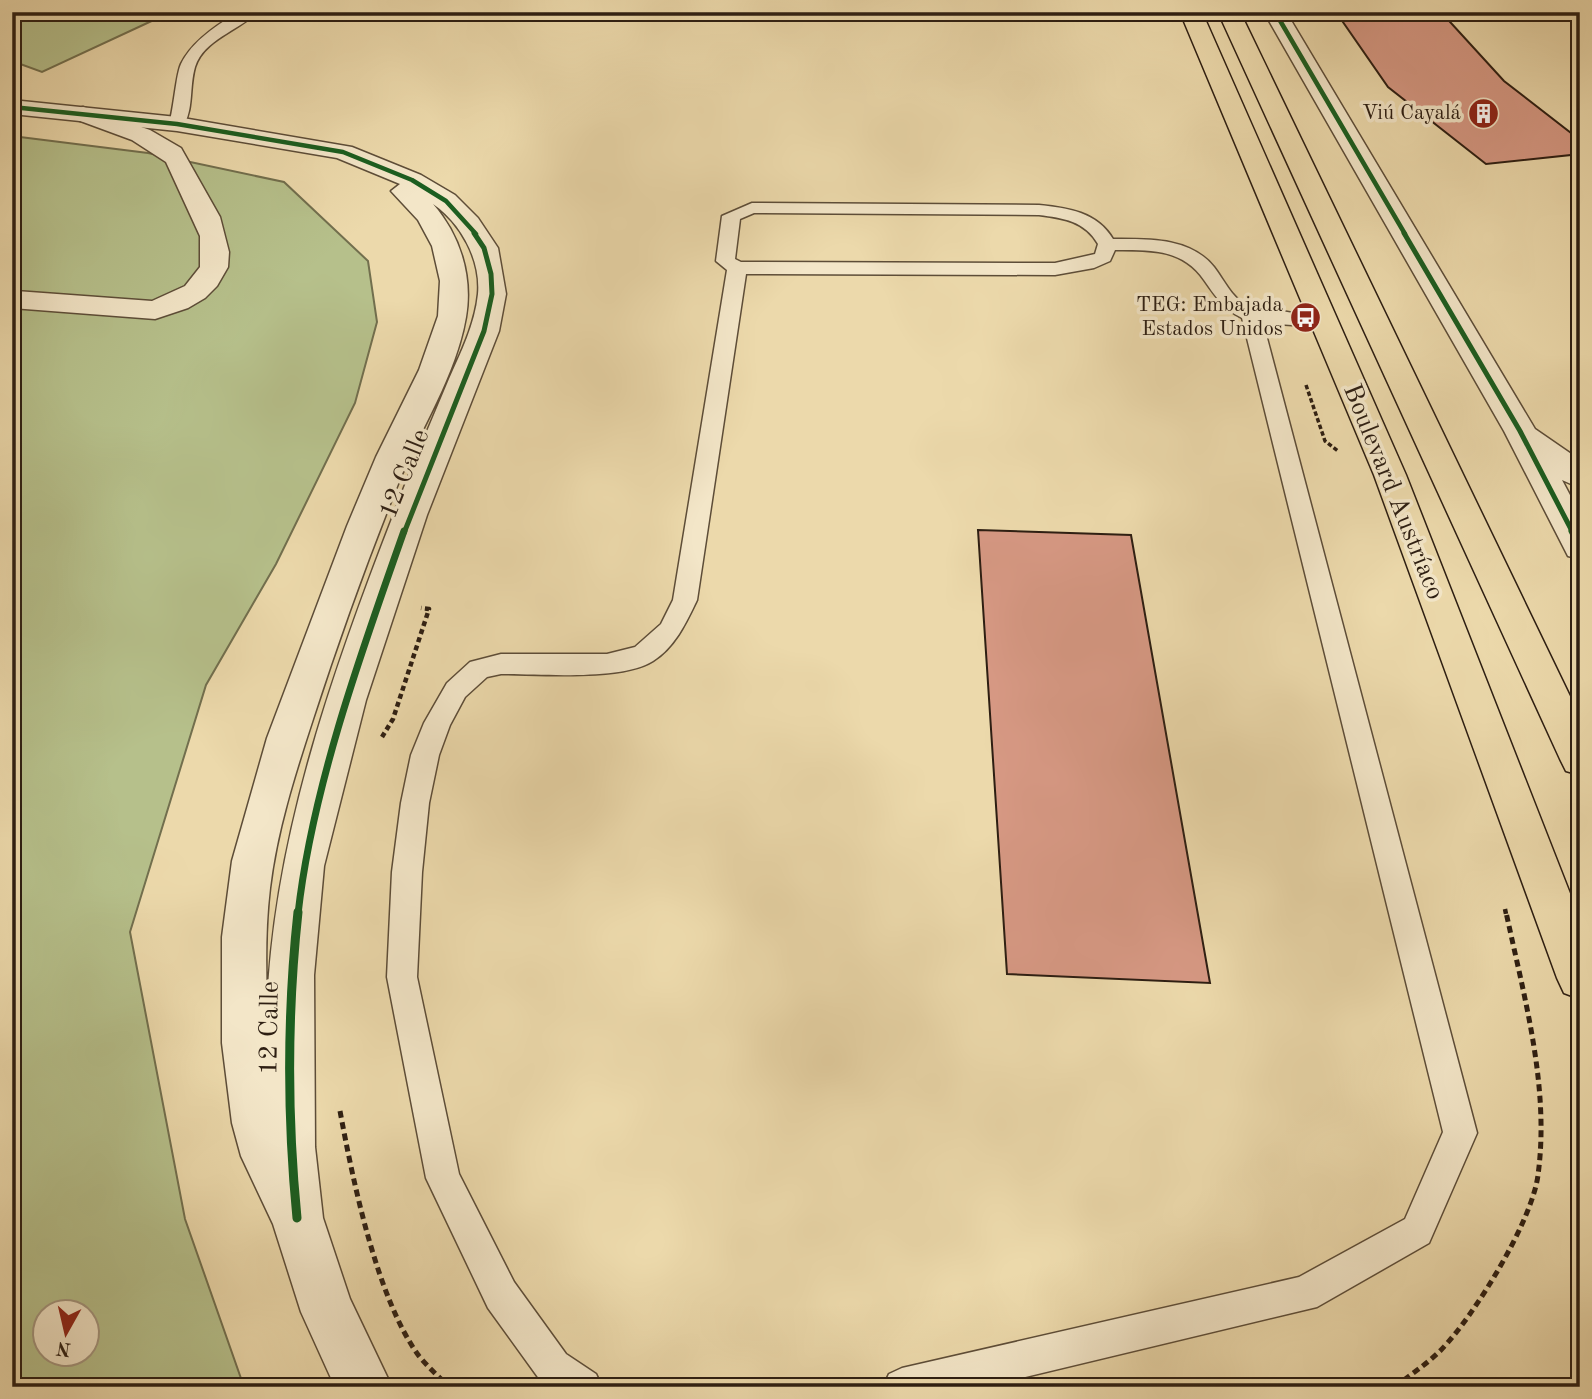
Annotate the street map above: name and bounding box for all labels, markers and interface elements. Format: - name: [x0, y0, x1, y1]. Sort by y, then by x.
- building icon: Viú Cayalá: [1467, 96, 1501, 130]
- place label: Viú Cayalá: [1362, 103, 1461, 124]
- place label: TEG: Embajada Estados Unidos: [1136, 295, 1283, 340]
- bus stop icon: TEG: Embajada Estados Unidos: [1289, 300, 1323, 334]
- street label: Boulevard Austríaco: [1338, 381, 1448, 603]
- street label: 12 Calle: [375, 426, 435, 522]
- street label: 12 Calle: [256, 981, 284, 1075]
- north arrow: [32, 1298, 102, 1368]
- text: N: [55, 1337, 72, 1358]

